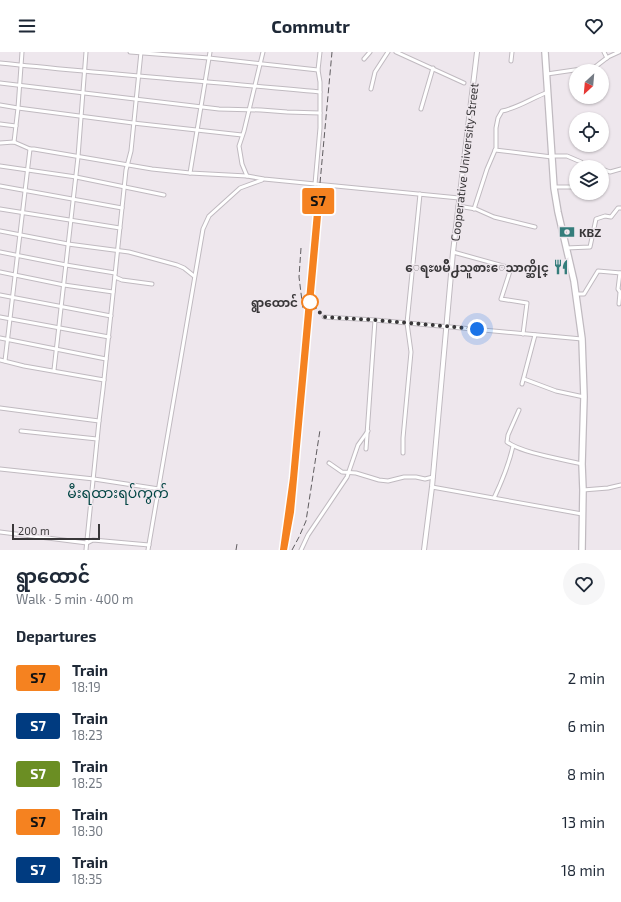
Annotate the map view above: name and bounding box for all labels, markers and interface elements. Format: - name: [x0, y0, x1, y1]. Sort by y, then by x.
- icon: menu: [16, 15, 38, 37]
- text: Commutr: [271, 15, 350, 37]
- icon: heart: [583, 15, 605, 37]
- north arrow: [569, 64, 609, 104]
- map controls: [569, 64, 609, 200]
- street label: Cooperative University Street: [447, 82, 481, 242]
- button: locate: [569, 112, 609, 152]
- button: layers: [569, 160, 609, 200]
- line badge: S7: [300, 188, 336, 214]
- text: S7: [310, 192, 326, 209]
- bank icon: KBZ: [558, 223, 576, 241]
- place label: KBZ: [579, 225, 601, 239]
- restaurant icon: ေရႊၿမိဳ႕သူစားေသာက္ဆိုင္: [552, 258, 570, 276]
- place label: ေရႊၿမိဳ႕သူစားေသာက္ဆိုင္: [405, 259, 549, 279]
- place label: ရွာထောင်: [251, 293, 298, 313]
- marker: ရွာထောင်: [301, 293, 319, 311]
- your location: [467, 319, 487, 339]
- district label: မီးရထားရပ်ကွက်: [67, 483, 169, 505]
- scale bar: [12, 522, 100, 541]
- text: 200 m: [18, 524, 50, 537]
- button: heart: [563, 563, 605, 605]
- text: ရွာထောင်: [16, 564, 90, 587]
- text: Walk · 5 min · 400 m: [16, 591, 133, 607]
- text: Departures: [16, 627, 96, 645]
- text: Train: [72, 661, 108, 679]
- text: S7: [30, 669, 46, 686]
- text: 2 min: [568, 669, 605, 687]
- text: 18:19: [72, 679, 101, 695]
- text: Train: [72, 709, 108, 727]
- text: S7: [30, 717, 46, 734]
- text: 6 min: [567, 717, 605, 735]
- text: 18:23: [72, 727, 103, 743]
- text: Train: [72, 757, 108, 775]
- text: S7: [30, 765, 46, 782]
- text: 8 min: [567, 765, 605, 783]
- text: 18:25: [72, 775, 102, 791]
- text: Train: [72, 805, 108, 823]
- text: S7: [30, 813, 46, 830]
- text: 13 min: [562, 813, 605, 831]
- text: 18:30: [72, 823, 103, 839]
- text: Train: [72, 853, 108, 871]
- text: S7: [30, 861, 46, 878]
- text: 18 min: [561, 861, 605, 879]
- text: 18:35: [72, 871, 102, 887]

